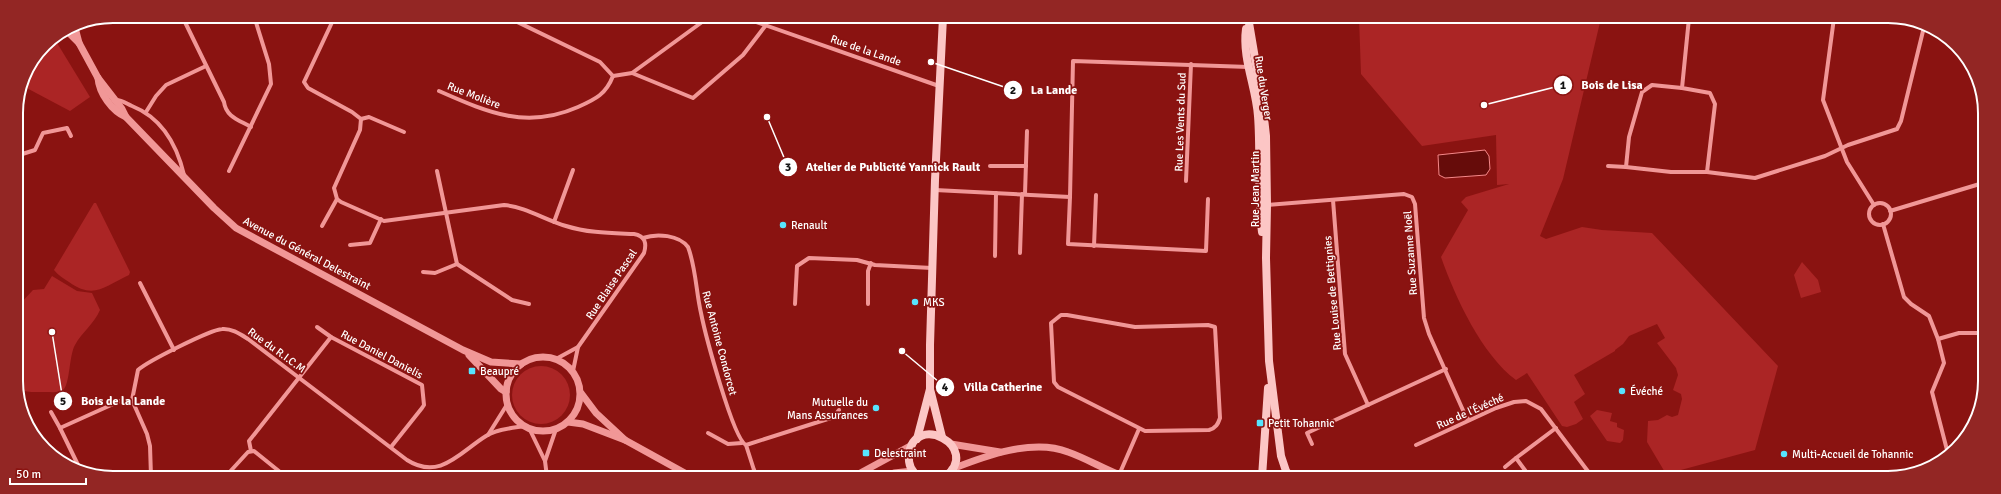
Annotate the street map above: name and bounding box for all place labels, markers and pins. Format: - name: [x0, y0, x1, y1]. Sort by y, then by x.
- callout: Bois de Lisa: [1553, 73, 1651, 97]
- callout: La Lande: [1003, 78, 1085, 102]
- callout: Atelier de Publicité Yannick Rault: [778, 155, 989, 179]
- place label: Renault: [791, 219, 828, 232]
- marker: Renault: [778, 220, 788, 230]
- place label: MKS: [923, 296, 945, 309]
- marker: MKS: [910, 297, 920, 307]
- place label: Beaupré: [480, 365, 519, 378]
- marker: Beaupré: [467, 366, 477, 376]
- callout: Villa Catherine: [935, 375, 1050, 399]
- place label: Évéché: [1630, 384, 1663, 398]
- marker: Évéché: [1617, 386, 1627, 396]
- callout: Bois de la Lande: [53, 389, 174, 413]
- place label: Mutuelle du Mans Assurances: [787, 396, 868, 422]
- marker: Mutuelle du Mans Assurances: [871, 403, 881, 413]
- place label: Petit Tohannic: [1268, 417, 1335, 430]
- marker: Petit Tohannic: [1255, 418, 1265, 428]
- place label: Delestraint: [874, 447, 926, 460]
- marker: Delestraint: [861, 448, 871, 458]
- place label: Multi-Accueil de Tohannic: [1792, 448, 1914, 461]
- marker: Multi-Accueil de Tohannic: [1779, 449, 1789, 459]

